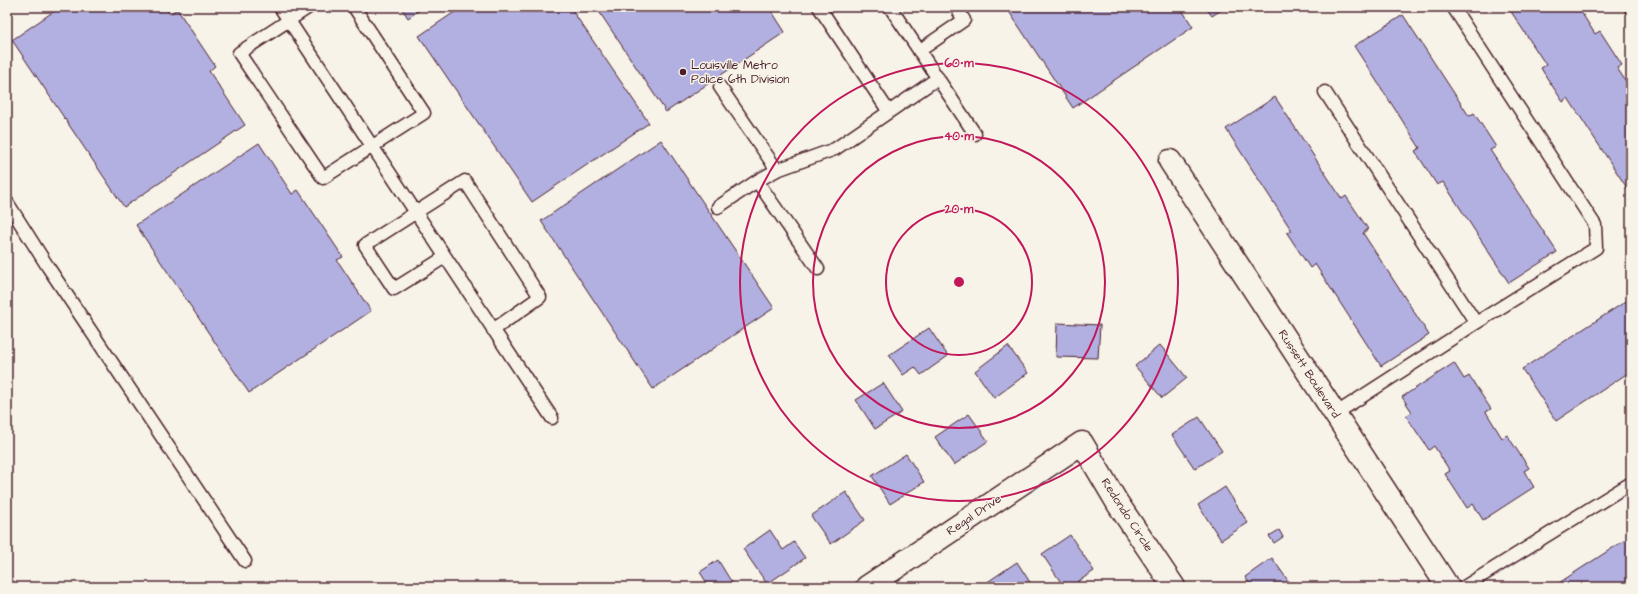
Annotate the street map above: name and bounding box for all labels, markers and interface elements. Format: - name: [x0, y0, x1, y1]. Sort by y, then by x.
- text: 60 m: [944, 55, 974, 72]
- place label: Louisville Metro Police 6th Division: [691, 57, 789, 88]
- marker: Louisville Metro Police 6th Division: [678, 67, 688, 77]
- text: 40 m: [944, 128, 975, 145]
- text: 20 m: [944, 201, 974, 218]
- centre of rings: [952, 275, 966, 289]
- street label: Russett Boulevard: [1274, 326, 1344, 422]
- street label: Redondo Circle: [1097, 475, 1157, 556]
- street label: Regal Drive: [943, 490, 1006, 540]

